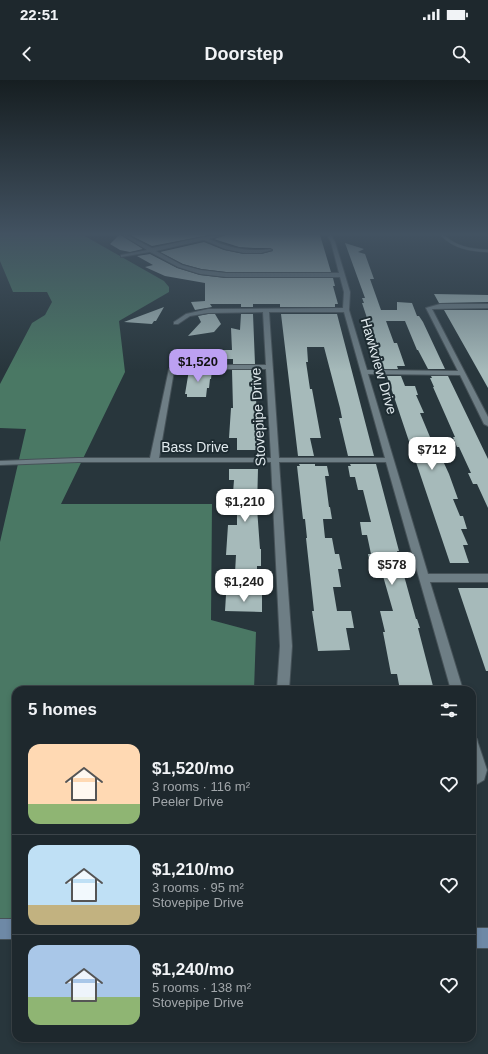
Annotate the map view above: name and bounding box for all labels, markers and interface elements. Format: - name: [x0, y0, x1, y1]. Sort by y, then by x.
- text: 22:51: [20, 6, 58, 23]
- icon: back: [16, 43, 38, 65]
- icon: search: [450, 43, 472, 65]
- text: Doorstep: [204, 44, 284, 64]
- street label: Hawkview Drive: [358, 316, 400, 416]
- pin: $1,520: [165, 349, 231, 383]
- text: $1,520: [178, 354, 218, 369]
- street label: Stovepipe Drive: [247, 367, 269, 467]
- pin: $712: [408, 437, 456, 471]
- street label: Bass Drive: [161, 439, 229, 455]
- text: $712: [418, 442, 446, 457]
- pin: $1,210: [212, 489, 278, 523]
- text: $1,210: [225, 494, 265, 509]
- pin: $578: [368, 552, 416, 586]
- text: $578: [378, 557, 406, 572]
- pin: $1,240: [211, 569, 277, 603]
- text: $1,240: [224, 574, 264, 589]
- icon: filters: [438, 699, 460, 721]
- text: 5 homes: [28, 700, 97, 719]
- text: $1,520/mo: [152, 759, 234, 778]
- icon: home: [60, 760, 108, 808]
- icon: heart: [438, 773, 460, 795]
- text: 3 rooms · 116 m²: [152, 779, 250, 794]
- text: Peeler Drive: [152, 794, 224, 809]
- text: $1,210/mo: [152, 860, 234, 879]
- icon: home: [60, 861, 108, 909]
- icon: heart: [438, 874, 460, 896]
- text: 3 rooms · 95 m²: [152, 880, 244, 895]
- text: Stovepipe Drive: [152, 895, 244, 910]
- text: $1,240/mo: [152, 960, 234, 979]
- icon: home: [60, 961, 108, 1009]
- icon: heart: [438, 974, 460, 996]
- text: 5 rooms · 138 m²: [152, 980, 251, 995]
- text: Stovepipe Drive: [152, 995, 244, 1010]

